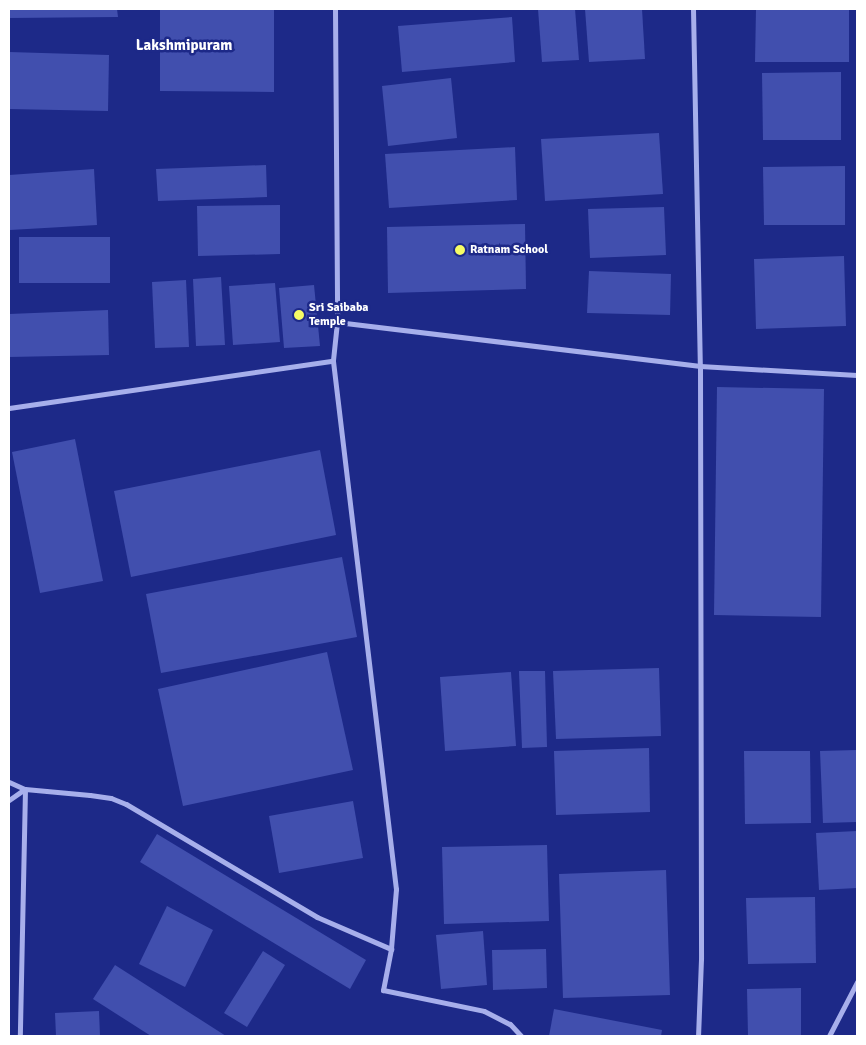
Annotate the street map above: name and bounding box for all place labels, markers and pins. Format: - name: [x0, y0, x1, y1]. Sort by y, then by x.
- place label: Ratnam School: [470, 243, 548, 257]
- marker: Ratnam School: [454, 244, 466, 256]
- place label: Sri Saibaba Temple: [309, 301, 369, 329]
- marker: Sri Saibaba Temple: [293, 309, 305, 321]

